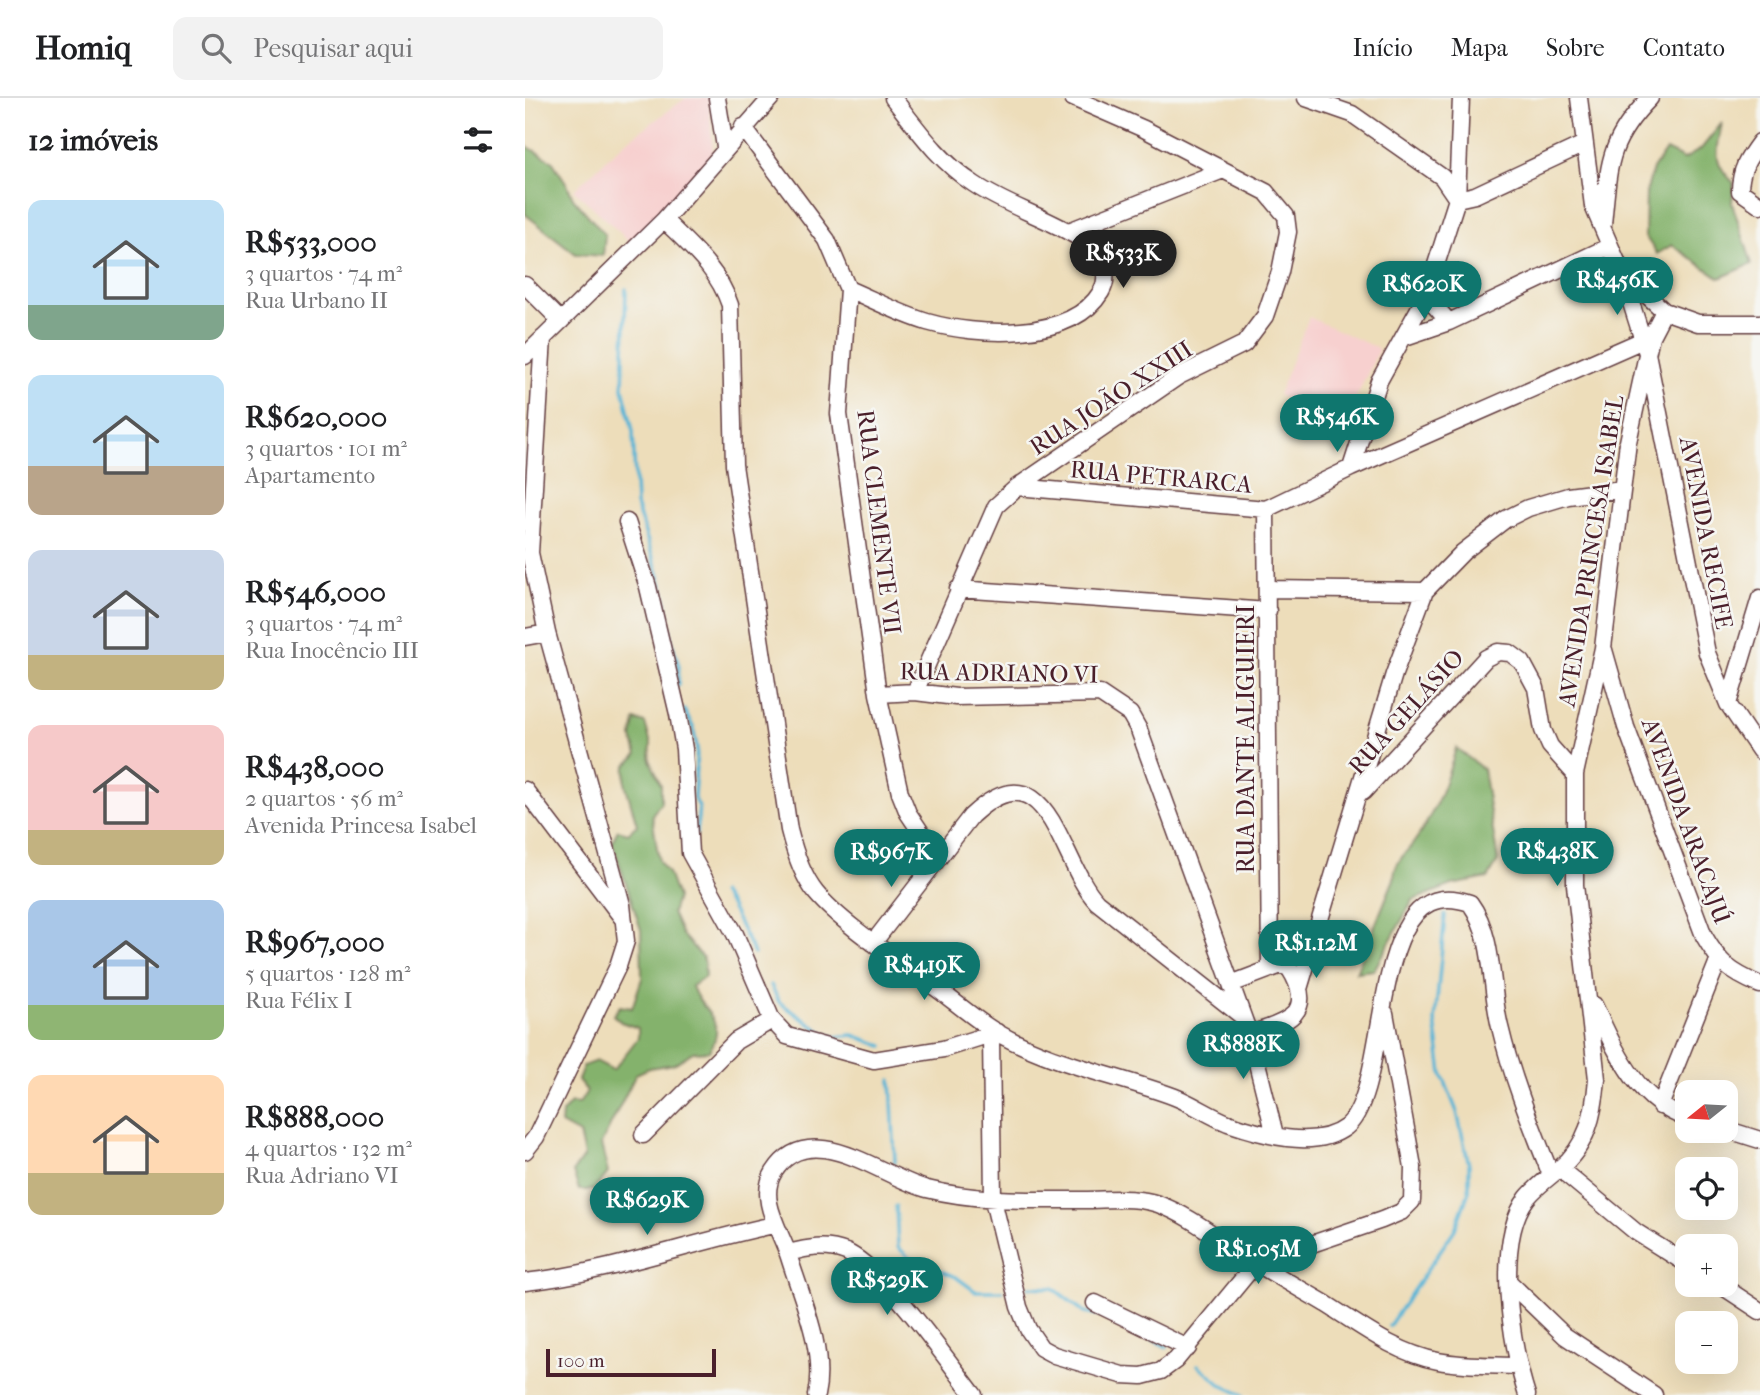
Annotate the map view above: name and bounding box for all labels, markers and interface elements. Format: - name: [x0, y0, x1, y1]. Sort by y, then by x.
- search box: [173, 17, 663, 80]
- text: Homiq: [35, 29, 131, 68]
- icon: search: [197, 29, 235, 67]
- text: Pesquisar aqui: [253, 33, 413, 64]
- text: Início: [1353, 34, 1413, 62]
- text: Mapa: [1451, 34, 1508, 62]
- text: Sobre: [1546, 34, 1605, 62]
- text: Contato: [1643, 34, 1725, 62]
- icon: filters: [459, 121, 497, 159]
- text: 12 imóveis: [28, 123, 158, 158]
- text: R$533,000: [245, 225, 377, 260]
- icon: home: [84, 228, 168, 312]
- pin: R$533K: [1066, 230, 1180, 290]
- text: R$533K: [1086, 239, 1160, 266]
- pin: R$456K: [1560, 258, 1674, 317]
- text: 3 quartos · 74 m²: [245, 260, 402, 287]
- pin: R$620K: [1367, 262, 1481, 321]
- text: R$456K: [1576, 266, 1658, 293]
- text: R$620K: [1382, 270, 1466, 297]
- text: Rua Urbano II: [245, 287, 388, 314]
- street label: RUA JOÃO XXIII: [1024, 335, 1198, 461]
- street label: AVENIDA PRINCESA ISABEL: [1552, 393, 1630, 710]
- pin: R$546K: [1280, 394, 1394, 454]
- text: R$620,000: [245, 400, 387, 435]
- icon: home: [84, 403, 168, 487]
- text: R$546K: [1296, 403, 1378, 430]
- street label: RUA CLEMENTE VII: [851, 408, 907, 636]
- street label: AVENIDA RECIFE: [1673, 433, 1738, 632]
- text: 3 quartos · 101 m²: [245, 435, 407, 462]
- street label: RUA PETRARCA: [1069, 455, 1254, 499]
- text: Apartamento: [245, 462, 375, 489]
- text: R$546,000: [245, 575, 386, 610]
- icon: home: [84, 578, 168, 662]
- street label: RUA DANTE ALIGUIERI: [1232, 605, 1260, 873]
- text: 3 quartos · 74 m²: [245, 610, 402, 637]
- text: Rua Inocêncio III: [245, 637, 419, 664]
- street label: RUA GELÁSIO: [1342, 643, 1469, 780]
- street label: RUA ADRIANO VI: [899, 657, 1099, 689]
- street label: AVENIDA ARACAJÚ: [1635, 713, 1737, 928]
- text: R$438,000: [245, 750, 384, 785]
- icon: home: [84, 753, 168, 837]
- text: 2 quartos · 56 m²: [245, 785, 403, 812]
- text: Avenida Princesa Isabel: [245, 812, 477, 839]
- pin: R$438K: [1500, 828, 1614, 888]
- pin: R$967K: [834, 830, 948, 889]
- text: R$438K: [1517, 837, 1597, 864]
- text: R$967K: [850, 838, 932, 865]
- pin: R$1.12M: [1251, 920, 1381, 980]
- text: R$967,000: [245, 925, 385, 960]
- icon: home: [84, 928, 168, 1012]
- text: R$1.12M: [1274, 929, 1358, 956]
- pin: R$419K: [867, 942, 981, 1002]
- text: R$419K: [884, 951, 964, 978]
- text: 5 quartos · 128 m²: [245, 960, 410, 987]
- text: Rua Félix I: [245, 987, 352, 1014]
- pin: R$888K: [1186, 1021, 1300, 1081]
- text: R$888K: [1203, 1030, 1283, 1057]
- north arrow: [1675, 1080, 1738, 1143]
- map controls: [1675, 1080, 1738, 1374]
- text: R$888,000: [245, 1100, 384, 1135]
- icon: home: [84, 1103, 168, 1187]
- text: 4 quartos · 132 m²: [245, 1135, 412, 1162]
- button: locate: [1675, 1157, 1738, 1220]
- text: Rua Adriano VI: [245, 1162, 398, 1189]
- pin: R$629K: [590, 1178, 704, 1237]
- text: R$629K: [606, 1186, 688, 1213]
- pin: R$1.05M: [1193, 1226, 1323, 1286]
- button: +: [1675, 1234, 1738, 1297]
- text: R$1.05M: [1215, 1235, 1301, 1262]
- pin: R$529K: [830, 1258, 944, 1317]
- text: R$529K: [847, 1266, 927, 1293]
- button: −: [1675, 1311, 1738, 1374]
- scale bar: [546, 1346, 716, 1378]
- text: 100 m: [557, 1350, 605, 1372]

